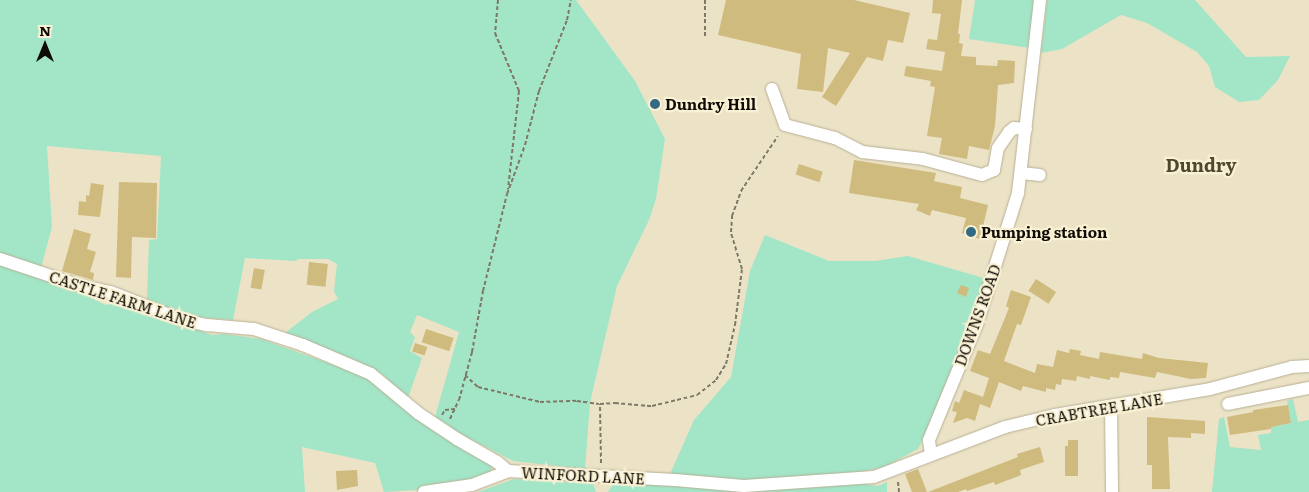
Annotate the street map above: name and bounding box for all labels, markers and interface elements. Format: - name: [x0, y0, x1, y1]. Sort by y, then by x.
- north arrow: [20, 20, 70, 70]
- text: N: [39, 20, 51, 40]
- place label: Dundry Hill: [665, 95, 756, 113]
- marker: Dundry Hill: [649, 98, 661, 110]
- district label: Dundry: [1165, 154, 1237, 176]
- place label: Pumping station: [981, 223, 1107, 241]
- marker: Pumping station: [965, 226, 977, 238]
- street label: DOWNS ROAD: [950, 262, 1004, 368]
- street label: CASTLE FARM LANE: [47, 267, 199, 331]
- street label: CRABTREE LANE: [1034, 389, 1164, 429]
- street label: WINFORD LANE: [521, 463, 645, 487]

